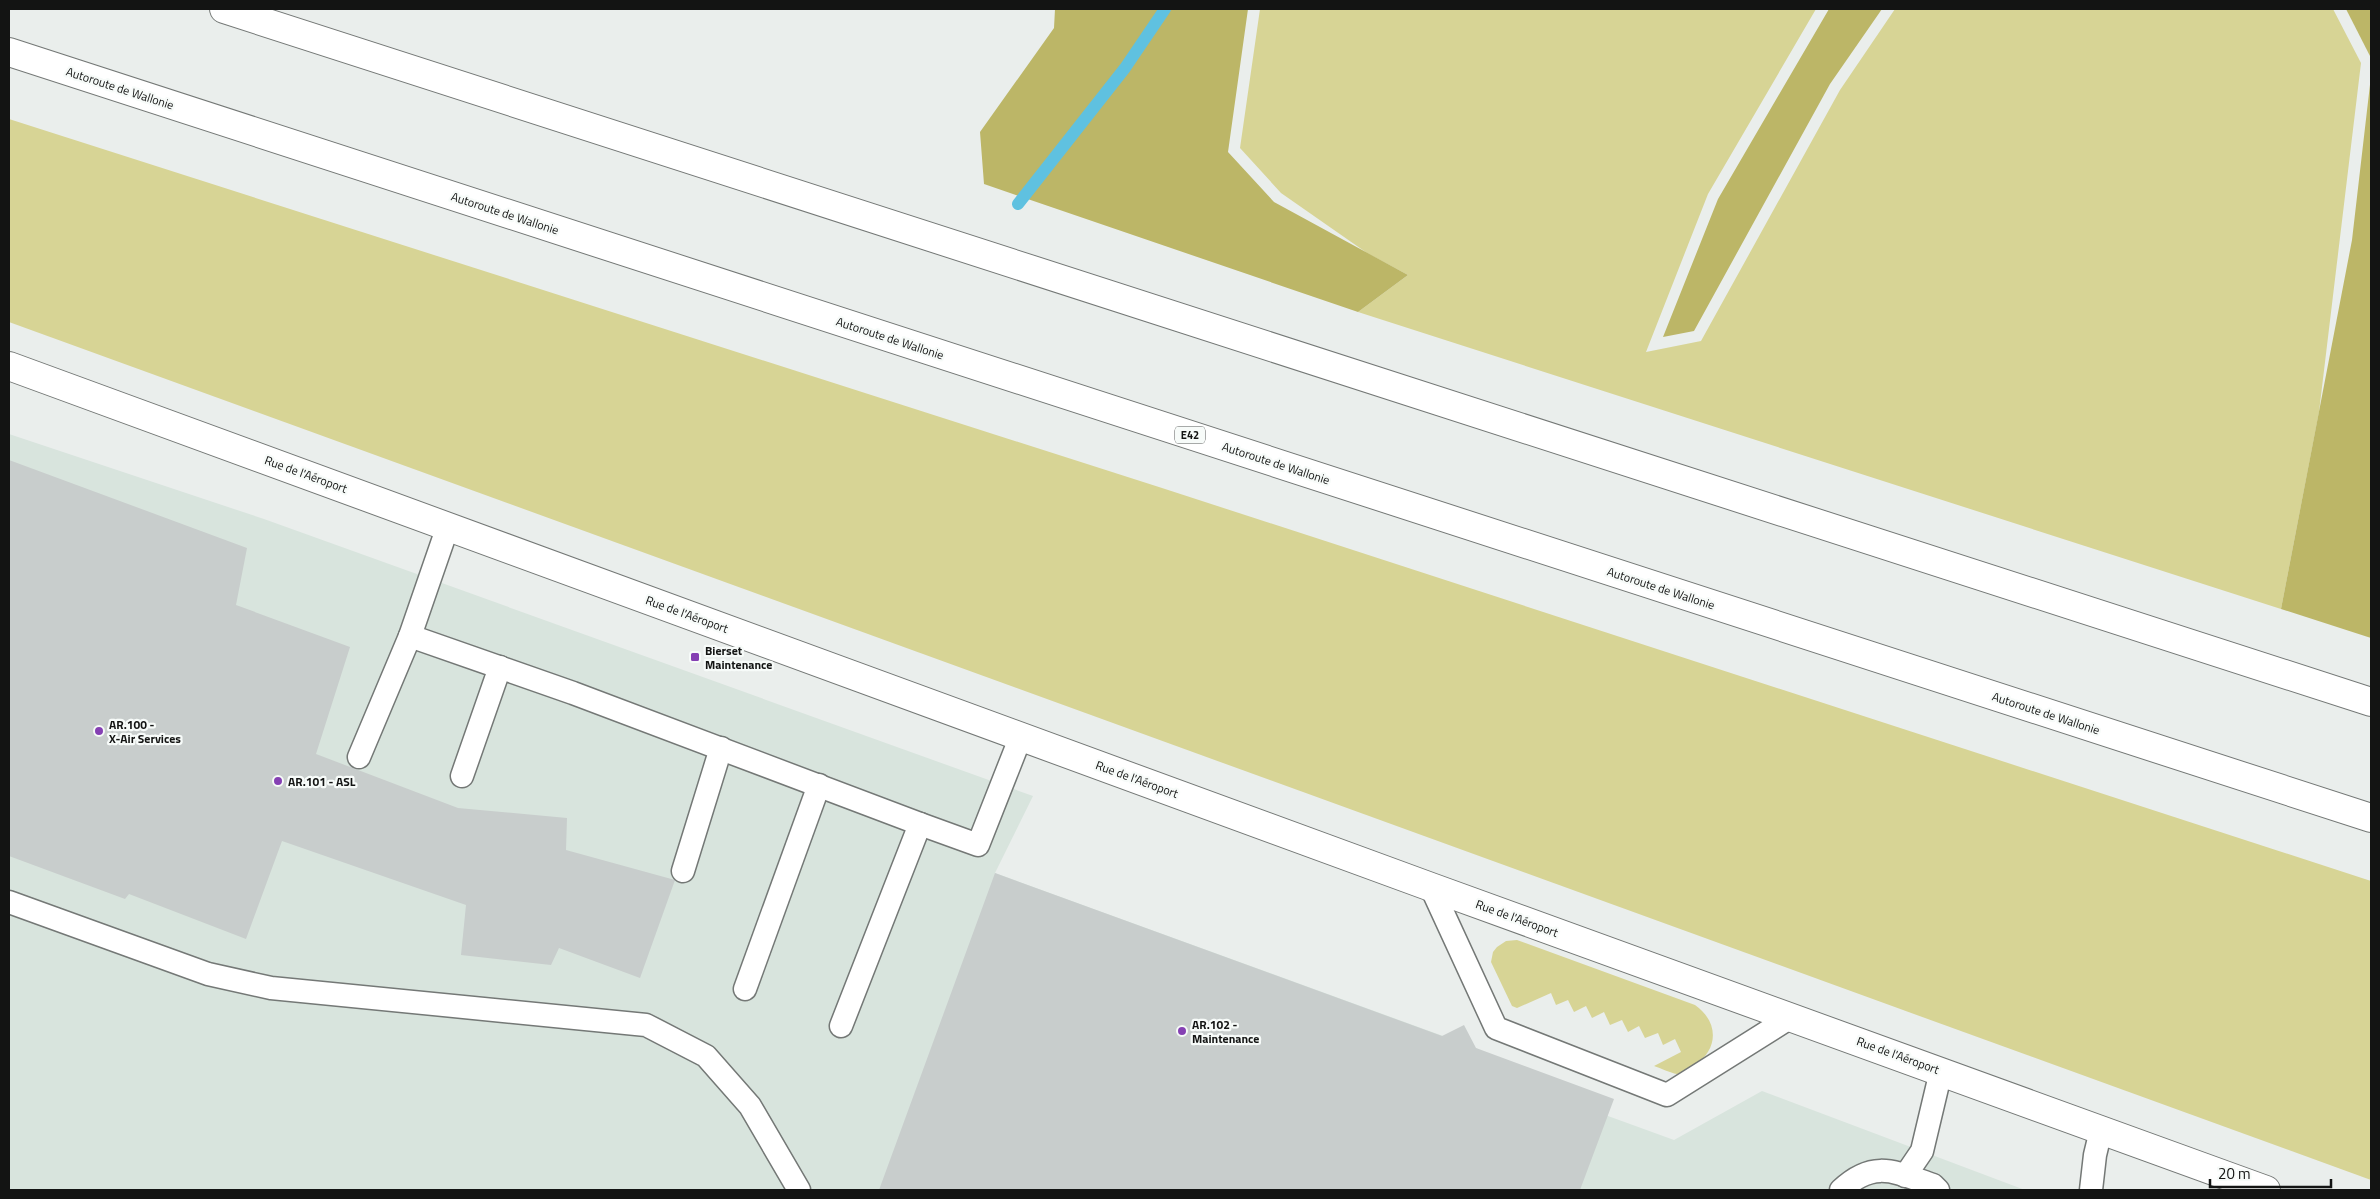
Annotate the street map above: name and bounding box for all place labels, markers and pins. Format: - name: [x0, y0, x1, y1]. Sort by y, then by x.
- place label: Bierset Maintenance: [705, 641, 772, 674]
- marker: Bierset Maintenance: [689, 651, 701, 663]
- place label: AR.100 - X-Air Services: [109, 715, 181, 748]
- marker: AR.100 - X-Air Services: [93, 725, 105, 737]
- place label: AR.101 - ASL: [288, 772, 356, 791]
- marker: AR.101 - ASL: [272, 775, 284, 787]
- place label: AR.102 - Maintenance: [1192, 1015, 1259, 1048]
- marker: AR.102 - Maintenance: [1176, 1025, 1188, 1037]

